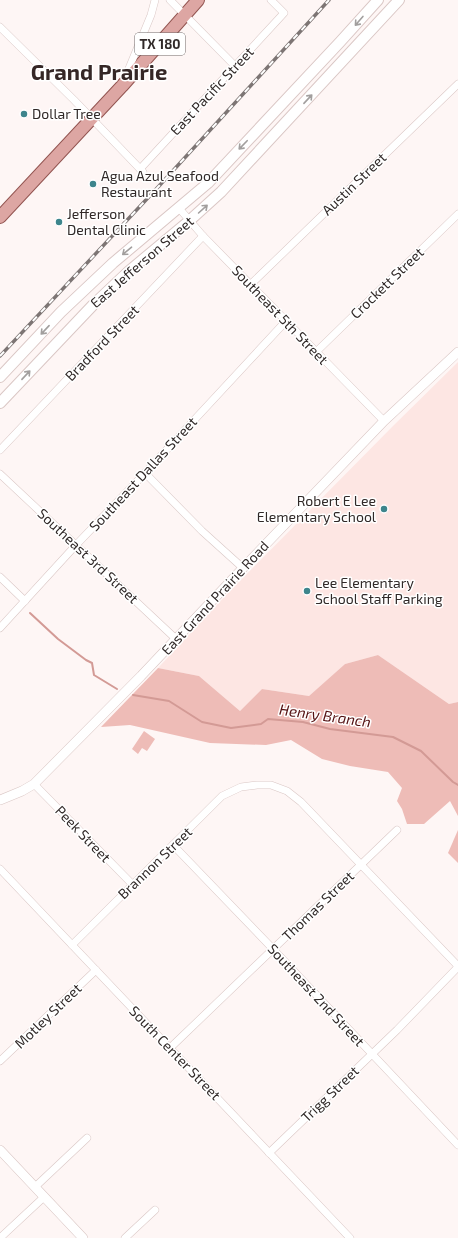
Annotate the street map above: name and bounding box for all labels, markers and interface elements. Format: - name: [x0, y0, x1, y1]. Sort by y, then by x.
- one-way arrow: [354, 15, 363, 26]
- road number: TX 180: [135, 33, 185, 55]
- street label: East Pacific Street: [166, 43, 257, 138]
- district label: Grand Prairie: [31, 58, 167, 84]
- one-way arrow: [303, 95, 312, 105]
- place label: Dollar Tree: [32, 105, 101, 122]
- marker: Dollar Tree: [19, 109, 29, 119]
- one-way arrow: [239, 140, 248, 150]
- street label: Austin Street: [318, 149, 389, 219]
- place label: Agua Azul Seafood Restaurant: [101, 167, 219, 200]
- marker: Agua Azul Seafood Restaurant: [88, 179, 98, 189]
- place label: Jefferson Dental Clinic: [67, 205, 146, 238]
- one-way arrow: [197, 205, 207, 214]
- street label: East Jefferson Street: [87, 212, 197, 311]
- marker: Jefferson Dental Clinic: [54, 217, 64, 227]
- street label: Crockett Street: [346, 243, 427, 322]
- one-way arrow: [122, 246, 132, 255]
- street label: Southeast 5th Street: [229, 262, 332, 368]
- street label: Bradford Street: [61, 301, 142, 384]
- one-way arrow: [40, 325, 49, 335]
- one-way arrow: [22, 369, 31, 380]
- street label: Southeast Dallas Street: [85, 413, 200, 534]
- place label: Robert E Lee Elementary School: [257, 492, 377, 525]
- marker: Robert E Lee Elementary School: [379, 504, 389, 514]
- street label: Southeast 3rd Street: [35, 505, 142, 607]
- street label: East Grand Prairie Road: [157, 537, 272, 658]
- place label: Lee Elementary School Staff Parking: [315, 574, 443, 607]
- marker: Lee Elementary School Staff Parking: [302, 586, 312, 596]
- water label: Henry Branch: [278, 700, 372, 731]
- street label: Peek Street: [52, 802, 115, 866]
- street label: Brannon Street: [114, 823, 195, 902]
- street label: Thomas Street: [278, 867, 357, 944]
- street label: Southeast 2nd Street: [264, 940, 368, 1049]
- street label: Motley Street: [11, 980, 85, 1052]
- street label: South Center Street: [126, 1002, 225, 1103]
- street label: Trigg Street: [297, 1062, 362, 1125]

